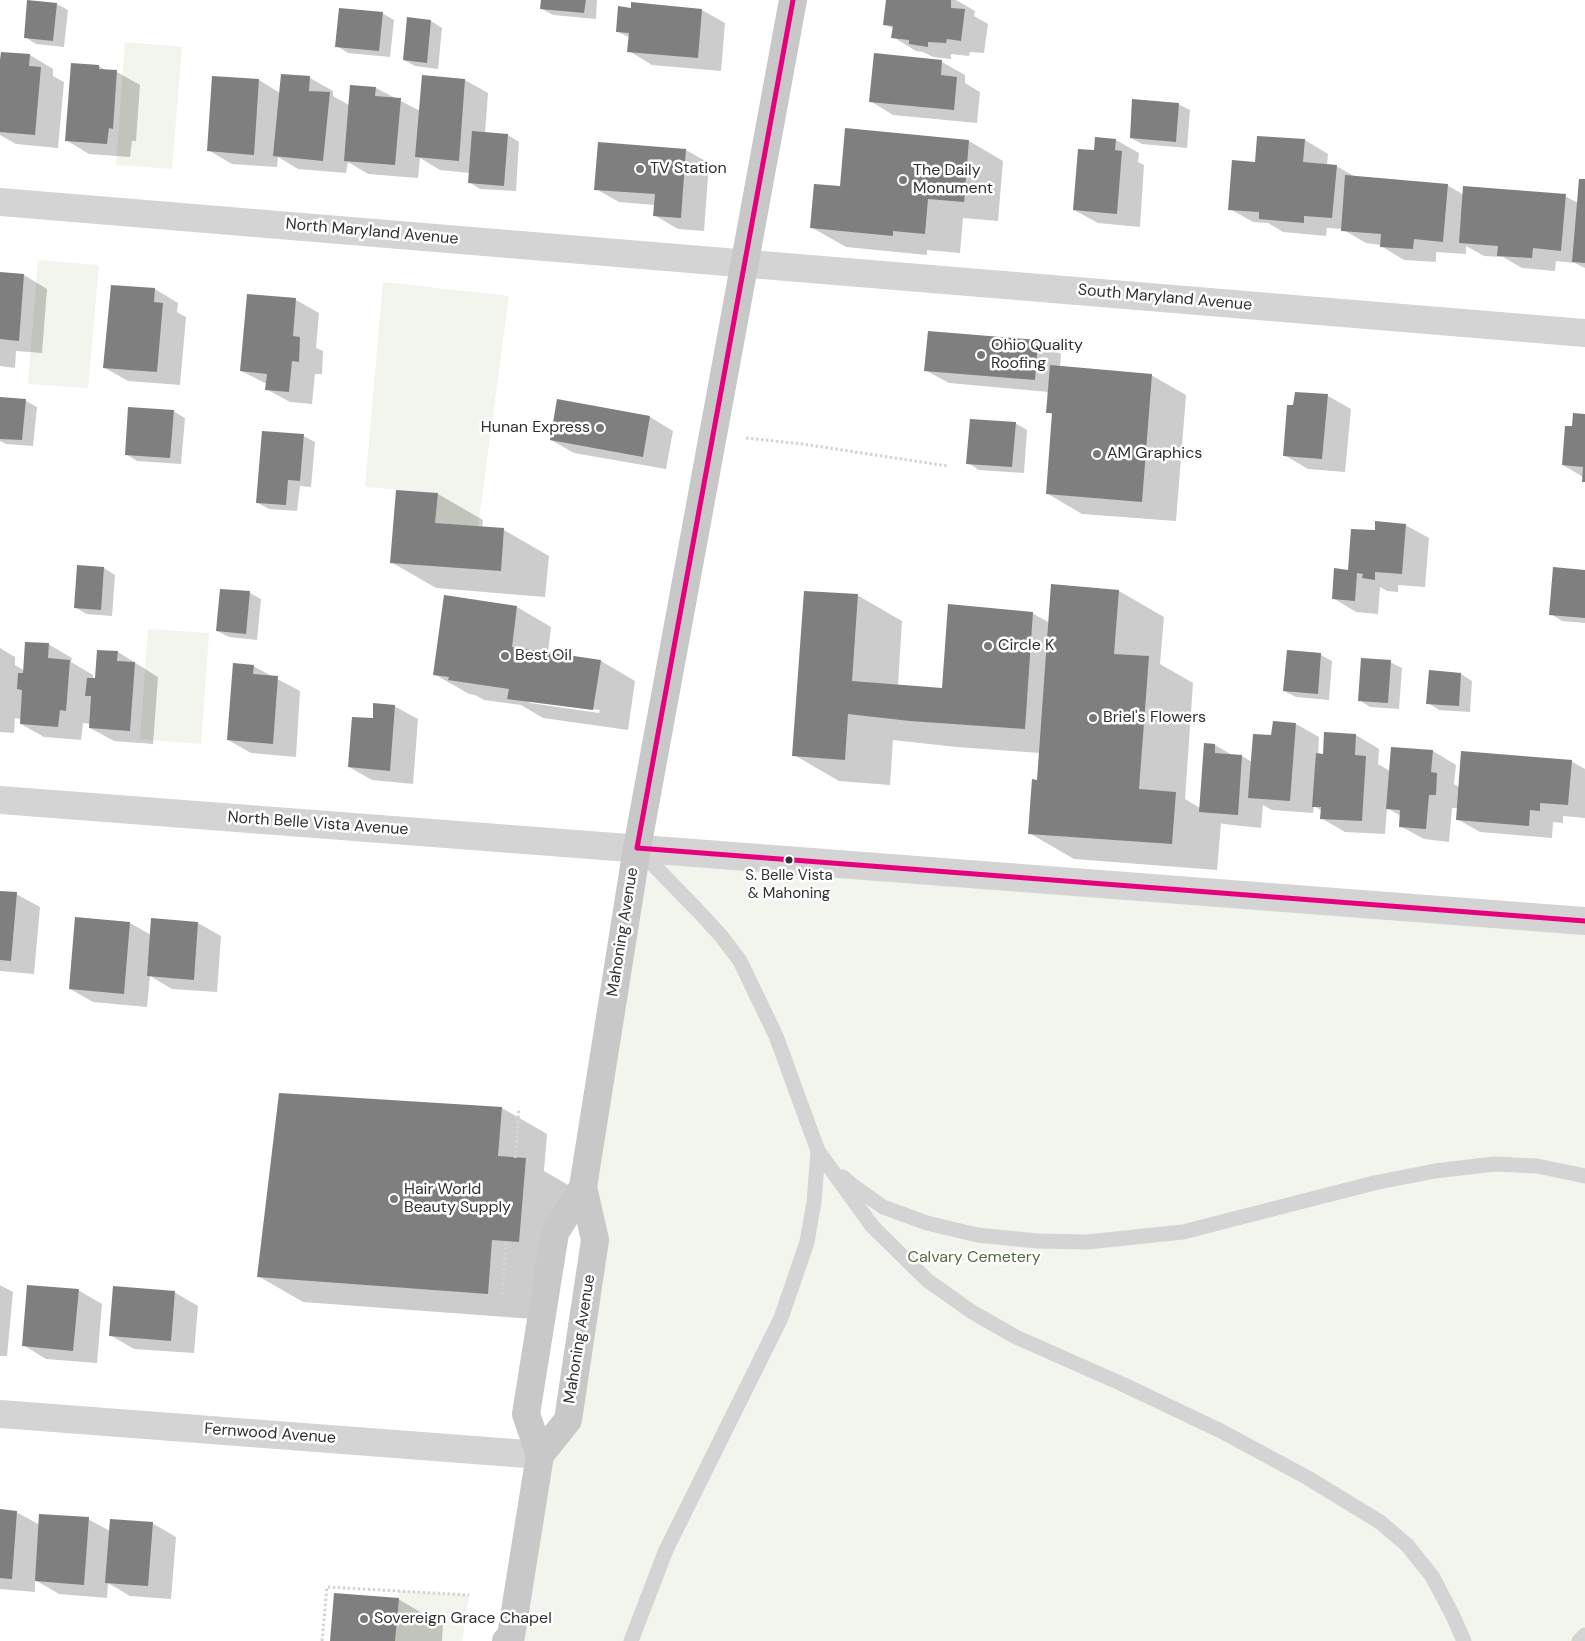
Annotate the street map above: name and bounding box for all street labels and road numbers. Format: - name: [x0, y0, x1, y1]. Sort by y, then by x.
- street label: North Maryland Avenue: [285, 215, 459, 249]
- street label: South Maryland Avenue: [1077, 281, 1253, 315]
- street label: North Belle Vista Avenue: [227, 808, 409, 840]
- street label: Mahoning Avenue: [603, 866, 643, 998]
- street label: Mahoning Avenue: [560, 1273, 600, 1405]
- street label: Fernwood Avenue: [204, 1420, 336, 1448]

